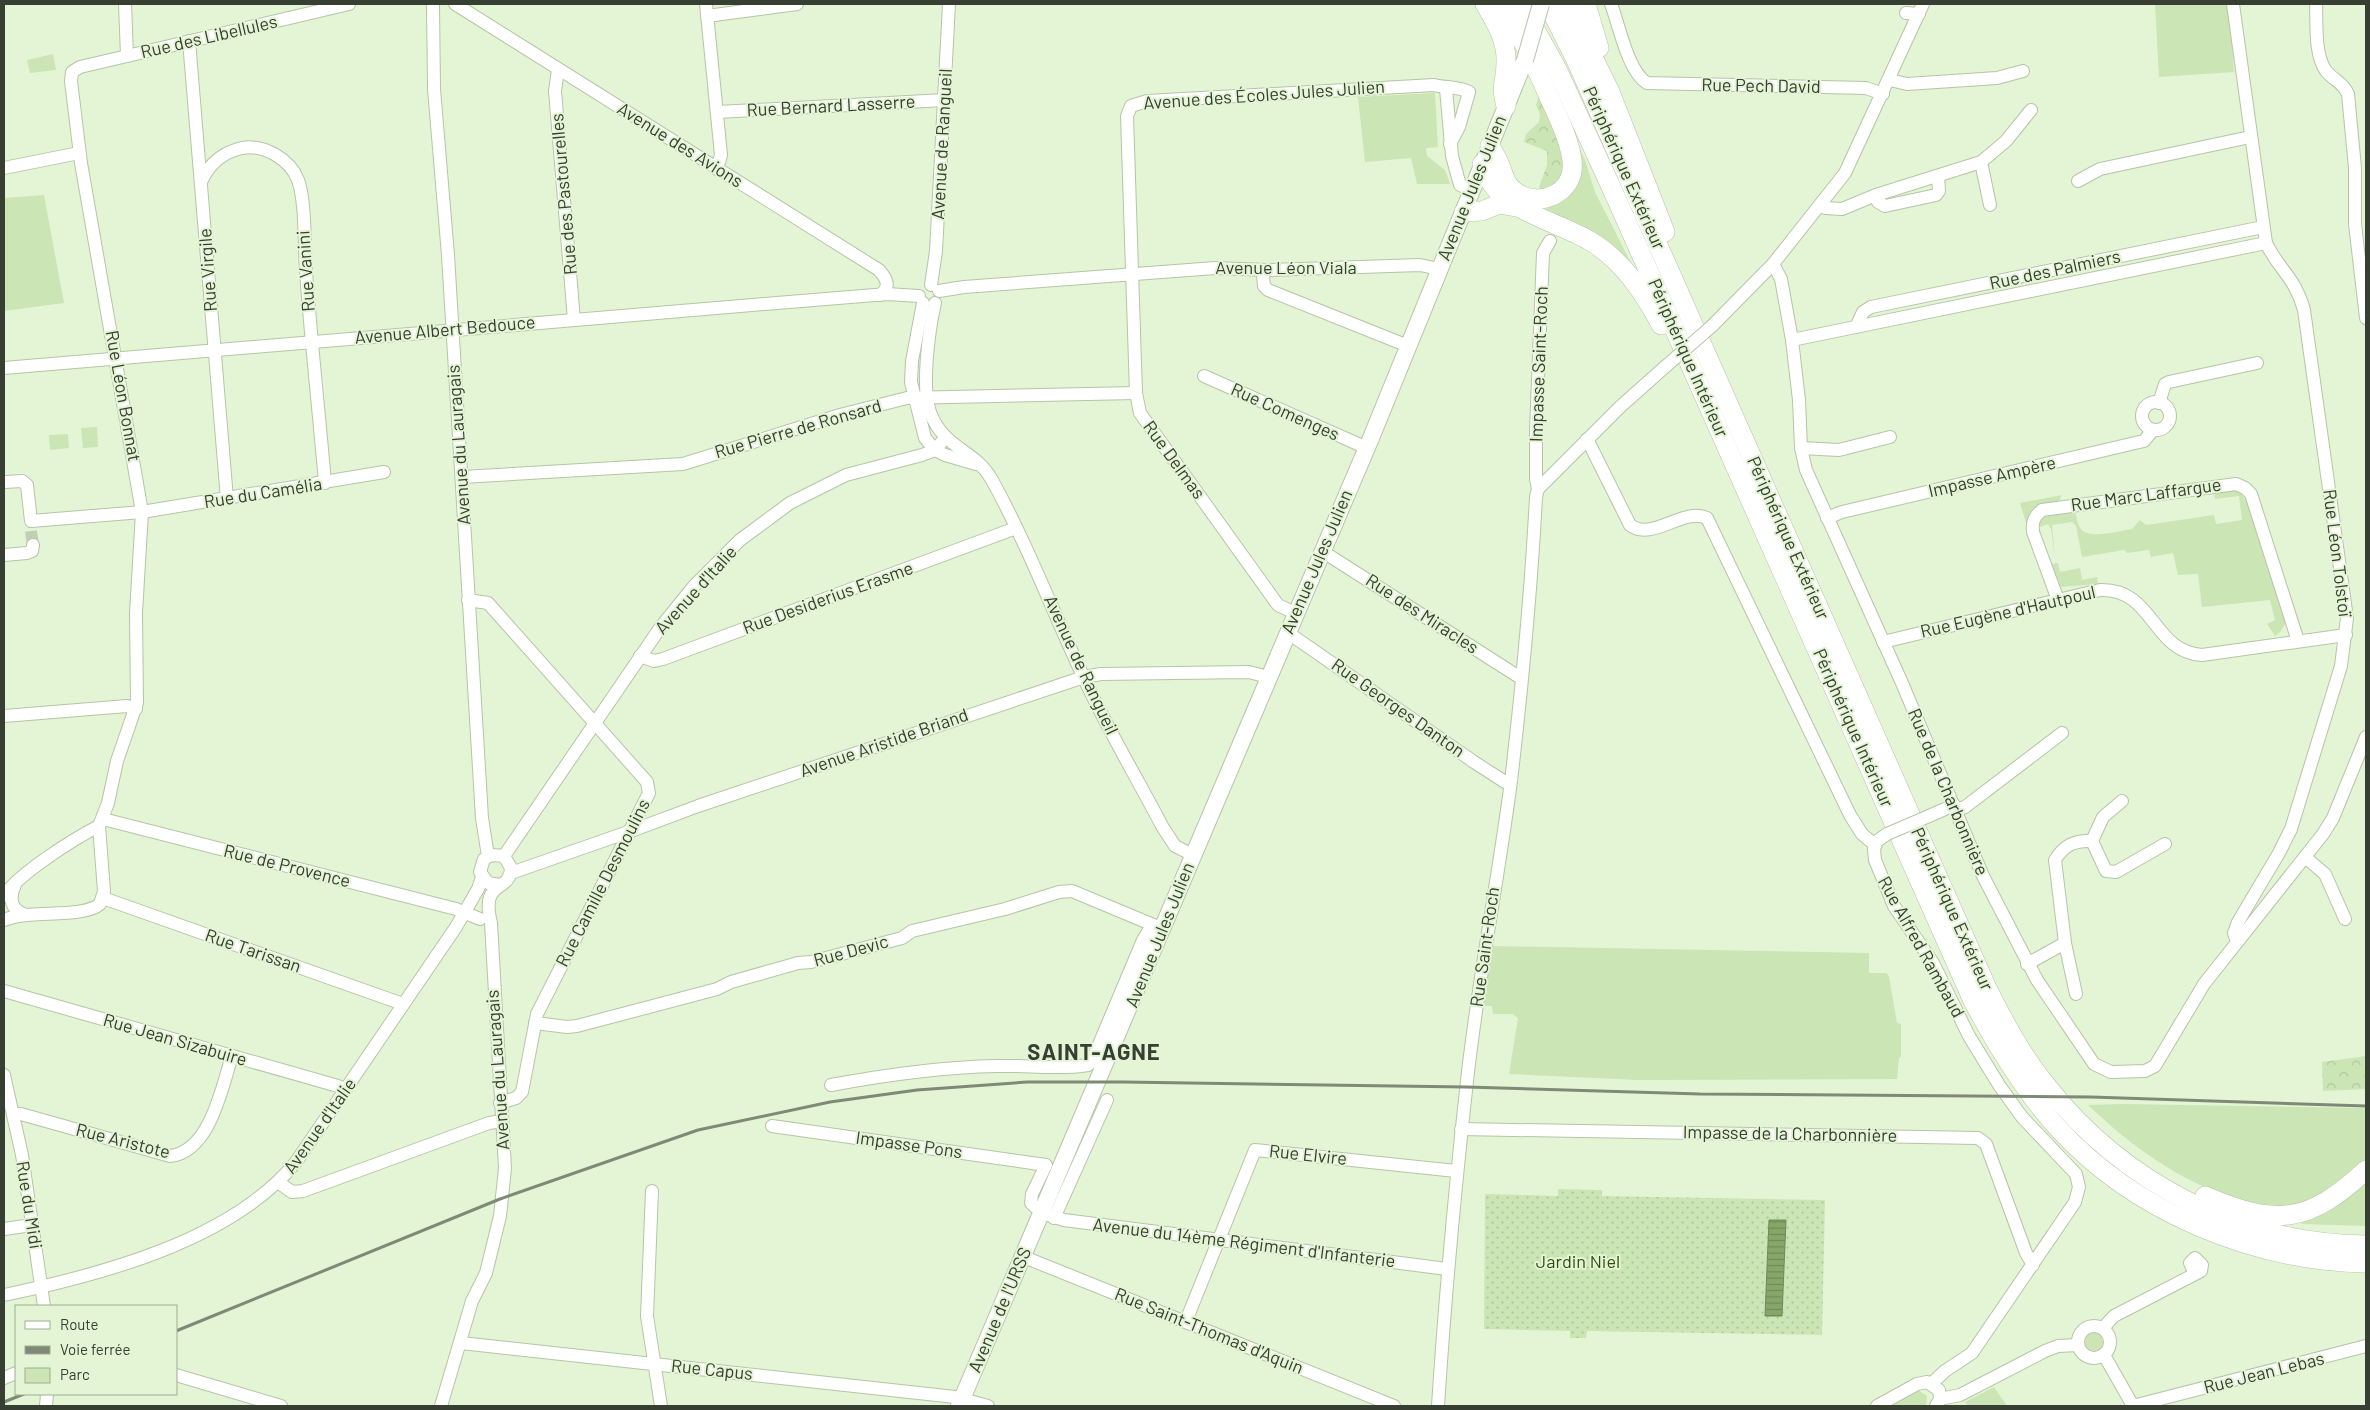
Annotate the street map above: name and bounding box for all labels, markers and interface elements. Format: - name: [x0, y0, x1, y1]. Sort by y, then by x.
- street label: Rue des Libellules: [138, 10, 279, 62]
- street label: Avenue de Rangueil: [926, 68, 956, 220]
- street label: Rue Pech David: [1701, 73, 1821, 97]
- street label: Avenue des Écoles Jules Julien: [1142, 75, 1385, 113]
- street label: Périphérique Extérieur: [1579, 83, 1671, 253]
- street label: Rue Bernard Lasserre: [746, 90, 916, 120]
- street label: Avenue des Avions: [614, 97, 747, 192]
- street label: Rue des Pastourelles: [545, 112, 581, 276]
- street label: Avenue Jules Julien: [1432, 112, 1510, 263]
- street label: Rue Virgile: [193, 228, 221, 312]
- street label: Rue Vanini: [291, 230, 319, 312]
- street label: Rue des Palmiers: [1987, 244, 2122, 294]
- street label: Avenue Léon Viala: [1215, 256, 1357, 278]
- street label: Périphérique Intérieur: [1644, 275, 1734, 441]
- street label: Impasse Saint-Roch: [1524, 286, 1552, 442]
- street label: Avenue Albert Bedouce: [354, 310, 536, 348]
- street label: Rue Léon Bonnat: [102, 328, 146, 463]
- street label: Avenue du Lauragais: [441, 364, 475, 526]
- street label: Rue Comenges: [1228, 377, 1343, 445]
- street label: Rue Pierre de Ronsard: [712, 394, 884, 462]
- street label: Rue Delmas: [1139, 416, 1211, 503]
- street label: Impasse Ampère: [1926, 451, 2058, 501]
- street label: Périphérique Extérieur: [1743, 453, 1835, 623]
- street label: Rue du Camélia: [202, 472, 323, 512]
- street label: Rue Marc Laffargue: [2069, 473, 2222, 515]
- street label: Avenue Jules Julien: [1276, 486, 1356, 637]
- street label: Rue Léon Tolstoï: [2319, 488, 2357, 619]
- street label: Avenue d'Italie: [650, 540, 741, 638]
- street label: Rue Desiderius Erasme: [739, 556, 916, 638]
- street label: Rue des Miracles: [1362, 568, 1483, 658]
- street label: Rue Eugène d'Hautpoul: [1918, 580, 2098, 642]
- street label: Avenue de Rangueil: [1040, 591, 1124, 738]
- street label: Périphérique Intérieur: [1809, 645, 1899, 811]
- street label: Rue Georges Danton: [1328, 653, 1469, 761]
- street label: Avenue Aristide Briand: [797, 703, 971, 781]
- street label: Rue de la Charbonnière: [1904, 705, 1994, 878]
- street label: Rue Camille Desmoulins: [550, 795, 654, 970]
- street label: Périphérique Extérieur: [1907, 824, 1999, 994]
- street label: Rue de Provence: [222, 839, 353, 891]
- street label: Avenue Jules Julien: [1120, 859, 1198, 1010]
- street label: Rue Alfred Rambaud: [1874, 872, 1970, 1021]
- street label: Rue Saint-Roch: [1465, 885, 1503, 1008]
- street label: Rue Tarissan: [202, 923, 304, 977]
- street label: Rue Devic: [811, 929, 891, 971]
- street label: Avenue du Lauragais: [480, 989, 514, 1151]
- street label: Rue Jean Sizabuire: [101, 1008, 250, 1070]
- district label: SAINT-AGNE: [1027, 1038, 1161, 1064]
- street label: Avenue d'Italie: [278, 1073, 360, 1178]
- street label: Rue Aristote: [74, 1118, 173, 1162]
- street label: Impasse de la Charbonnière: [1683, 1120, 1897, 1146]
- street label: Impasse Pons: [854, 1126, 964, 1162]
- street label: Rue Elvire: [1268, 1139, 1348, 1169]
- street label: Rue du Midi: [12, 1159, 48, 1250]
- street label: Avenue du 14ème Régiment d'Infanterie: [1092, 1213, 1397, 1271]
- street label: Avenue de l'URSS: [963, 1244, 1035, 1376]
- park label: Jardin Niel: [1536, 1250, 1620, 1272]
- street label: Rue Saint-Thomas d'Aquin: [1112, 1282, 1307, 1378]
- legend: [15, 1305, 178, 1395]
- text: Route: [60, 1315, 99, 1333]
- text: Voie ferrée: [60, 1340, 131, 1358]
- street label: Rue Jean Lebas: [2201, 1346, 2326, 1398]
- street label: Rue Capus: [670, 1354, 754, 1384]
- text: Parc: [60, 1365, 90, 1383]

